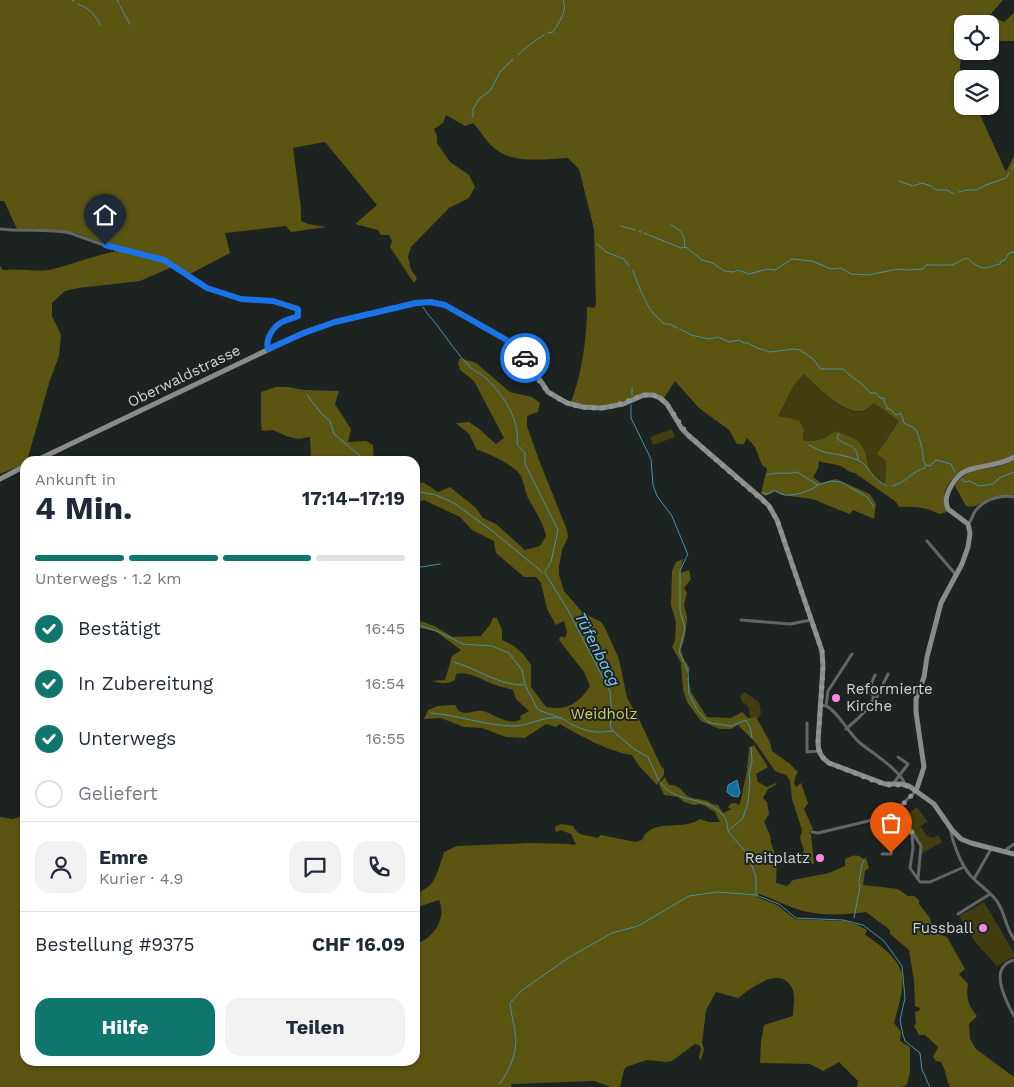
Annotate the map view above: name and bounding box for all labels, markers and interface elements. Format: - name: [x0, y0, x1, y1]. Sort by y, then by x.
- map controls: [954, 15, 999, 115]
- button: locate: [954, 15, 999, 60]
- button: layers: [954, 70, 999, 115]
- pin: [84, 194, 126, 245]
- icon: home: [91, 201, 119, 229]
- courier: [500, 333, 550, 383]
- street label: Oberwaldstrasse: [125, 341, 243, 411]
- icon: car: [511, 344, 539, 372]
- text: Ankunft in: [35, 470, 116, 489]
- text: 17:14–17:19: [302, 487, 405, 510]
- text: 4 Min.: [35, 489, 132, 527]
- text: Unterwegs · 1.2 km: [35, 569, 182, 588]
- water label: Tüfenbacg: [571, 609, 624, 690]
- icon: check: [35, 615, 63, 643]
- text: Bestätigt: [78, 617, 161, 640]
- text: 16:45: [365, 619, 405, 638]
- icon: check: [35, 670, 63, 698]
- text: In Zubereitung: [78, 672, 213, 695]
- text: 16:54: [365, 674, 405, 693]
- place label: Reformierte Kirche: [846, 680, 933, 715]
- marker: Reformierte Kirche: [830, 692, 842, 704]
- park label: Weidholz: [571, 705, 637, 723]
- icon: check: [35, 725, 63, 753]
- text: Unterwegs: [78, 727, 176, 750]
- text: 16:55: [366, 729, 405, 748]
- text: Geliefert: [78, 782, 158, 805]
- pin: [870, 802, 912, 853]
- icon: bag: [877, 809, 905, 837]
- button: person: [35, 841, 87, 893]
- button: chat: [289, 841, 341, 893]
- button: phone: [353, 841, 405, 893]
- text: Emre: [99, 846, 148, 869]
- place label: Reitplatz: [745, 849, 810, 867]
- marker: Reitplatz: [814, 852, 826, 864]
- text: Kurier · 4.9: [99, 869, 183, 888]
- place label: Fussball: [912, 919, 973, 937]
- marker: Fussball: [977, 922, 989, 934]
- text: Bestellung #9375: [35, 933, 195, 956]
- text: CHF 16.09: [312, 933, 405, 956]
- button: Hilfe: [35, 998, 215, 1056]
- button: Teilen: [225, 998, 405, 1056]

